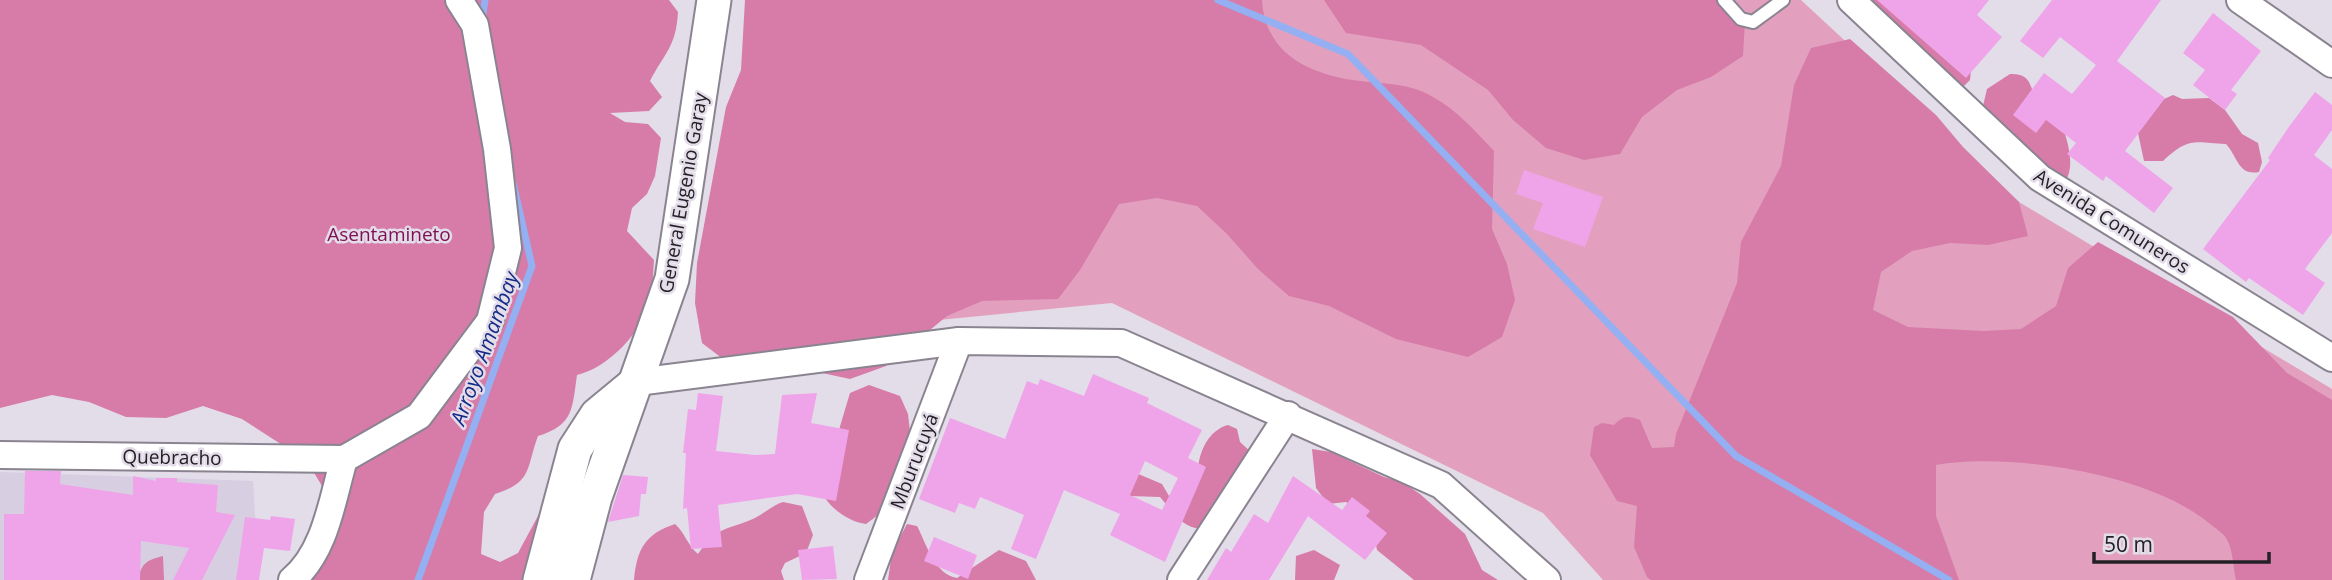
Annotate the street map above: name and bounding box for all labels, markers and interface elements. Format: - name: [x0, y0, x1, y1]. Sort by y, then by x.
- street label: General Eugenio Garay: [653, 90, 714, 295]
- street label: Avenida Comuneros: [2029, 163, 2195, 279]
- park label: Asentamineto: [327, 221, 451, 247]
- water label: Arroyo Amambay: [443, 266, 525, 430]
- street label: Mburucuyá: [884, 409, 944, 513]
- street label: Quebracho: [122, 443, 222, 471]
- scale bar: [2094, 520, 2269, 564]
- text: 50 m: [2104, 530, 2153, 558]

